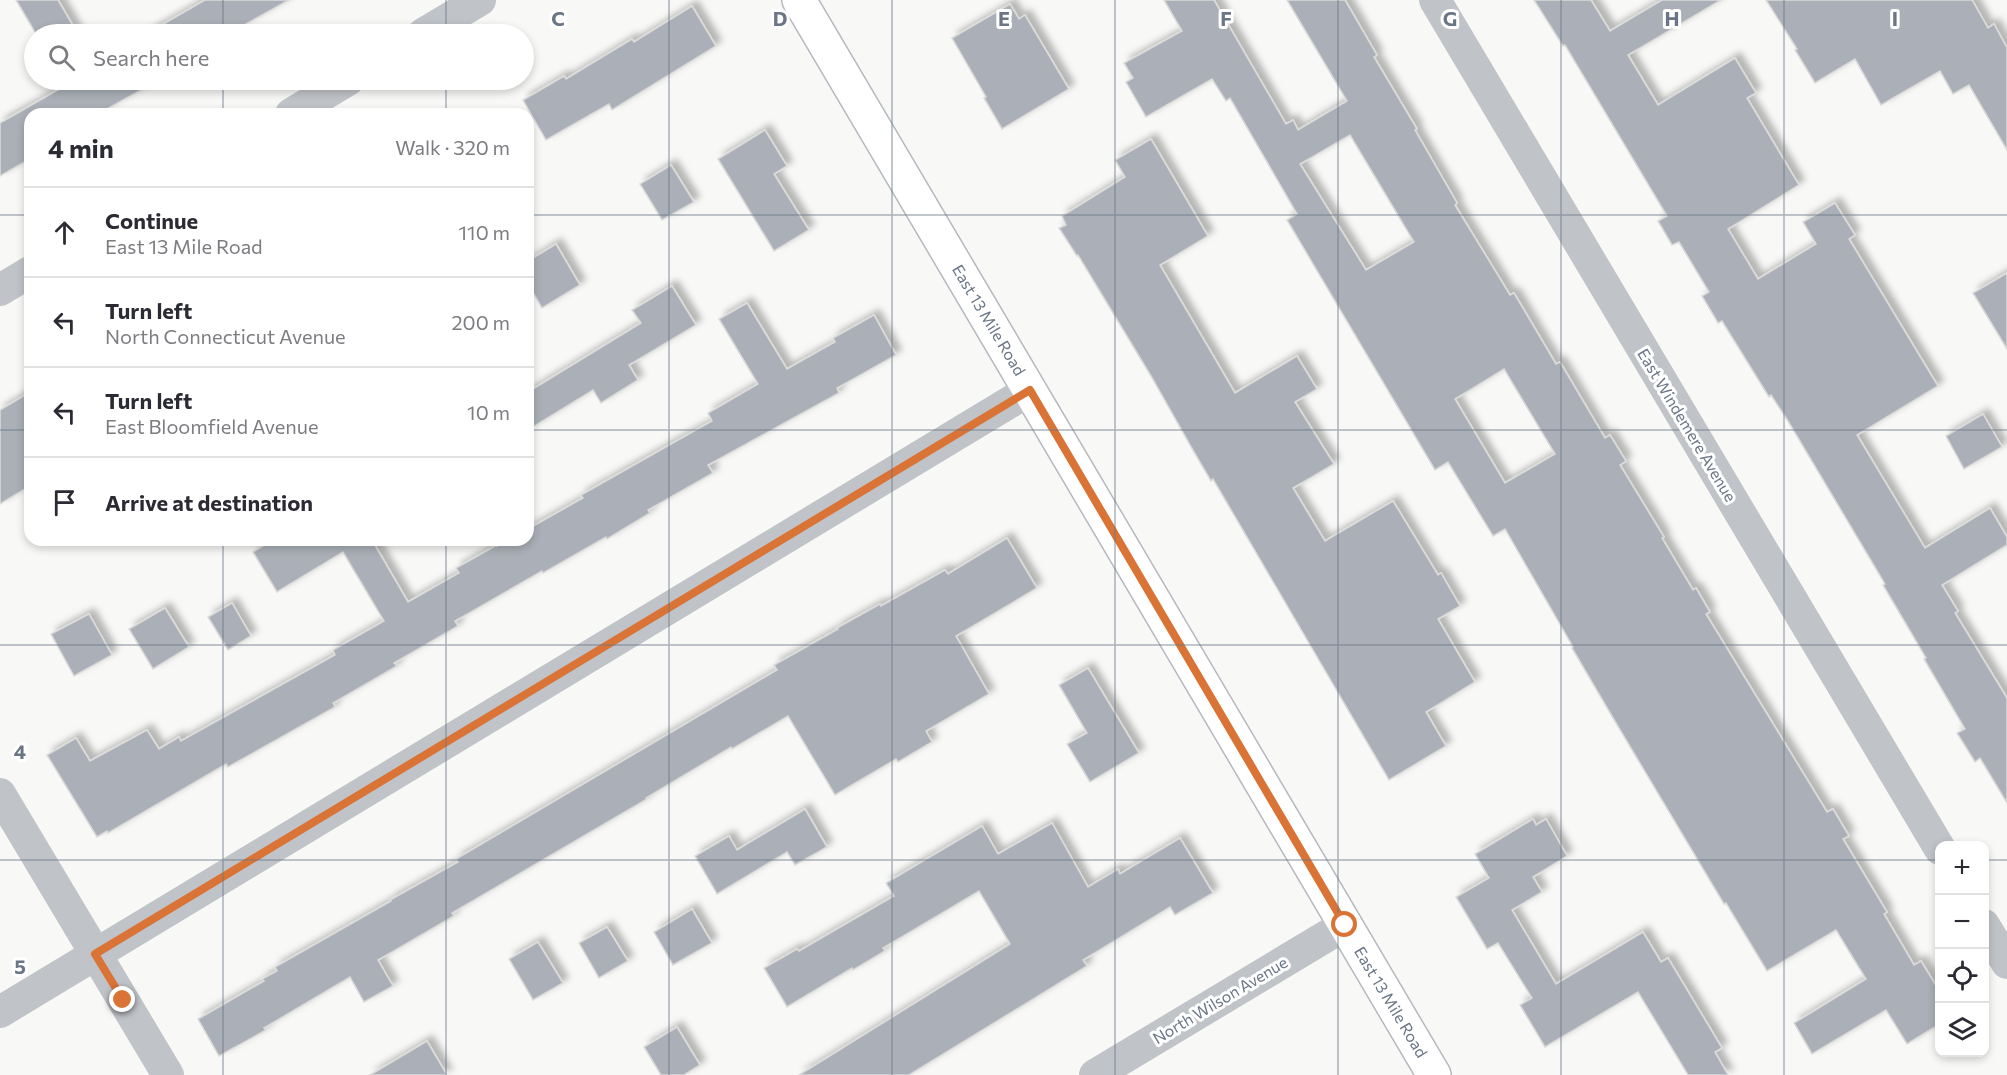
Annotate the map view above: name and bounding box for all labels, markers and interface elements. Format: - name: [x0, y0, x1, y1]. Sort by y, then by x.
- text: C: [551, 6, 565, 30]
- text: D: [773, 6, 787, 30]
- text: E: [998, 6, 1010, 30]
- text: F: [1220, 6, 1232, 30]
- text: G: [1443, 6, 1457, 30]
- text: H: [1665, 6, 1680, 30]
- text: I: [1892, 6, 1898, 30]
- search box: [24, 24, 534, 90]
- icon: search: [45, 41, 78, 74]
- text: Search here: [93, 44, 209, 71]
- text: 4 min: [48, 132, 114, 163]
- text: Walk · 320 m: [395, 135, 510, 159]
- text: Continue: [105, 207, 198, 234]
- icon: ahead: [48, 216, 81, 249]
- text: 110 m: [459, 220, 510, 244]
- text: East 13 Mile Road: [105, 234, 263, 258]
- street label: East 13 Mile Road: [949, 261, 1030, 379]
- text: Turn left: [105, 297, 192, 324]
- icon: left: [48, 306, 81, 339]
- text: 200 m: [452, 310, 510, 334]
- text: North Connecticut Avenue: [105, 324, 346, 348]
- street label: East Windemere Avenue: [1634, 345, 1741, 505]
- text: Turn left: [105, 387, 192, 414]
- icon: left: [48, 396, 81, 429]
- text: 10 m: [467, 400, 510, 424]
- text: East Bloomfield Avenue: [105, 414, 318, 438]
- icon: arrive: [48, 486, 81, 519]
- text: Arrive at destination: [105, 489, 313, 516]
- text: 4: [14, 739, 26, 763]
- map controls: [1935, 841, 1989, 1057]
- button: +: [1935, 841, 1989, 895]
- button: −: [1935, 895, 1989, 949]
- route start: [1331, 911, 1357, 937]
- street label: East 13 Mile Road: [1351, 943, 1432, 1061]
- button: locate: [1935, 949, 1989, 1003]
- street label: North Wilson Avenue: [1149, 952, 1291, 1047]
- text: 5: [14, 954, 26, 978]
- route end: [109, 986, 135, 1012]
- button: layers: [1935, 1003, 1989, 1057]

